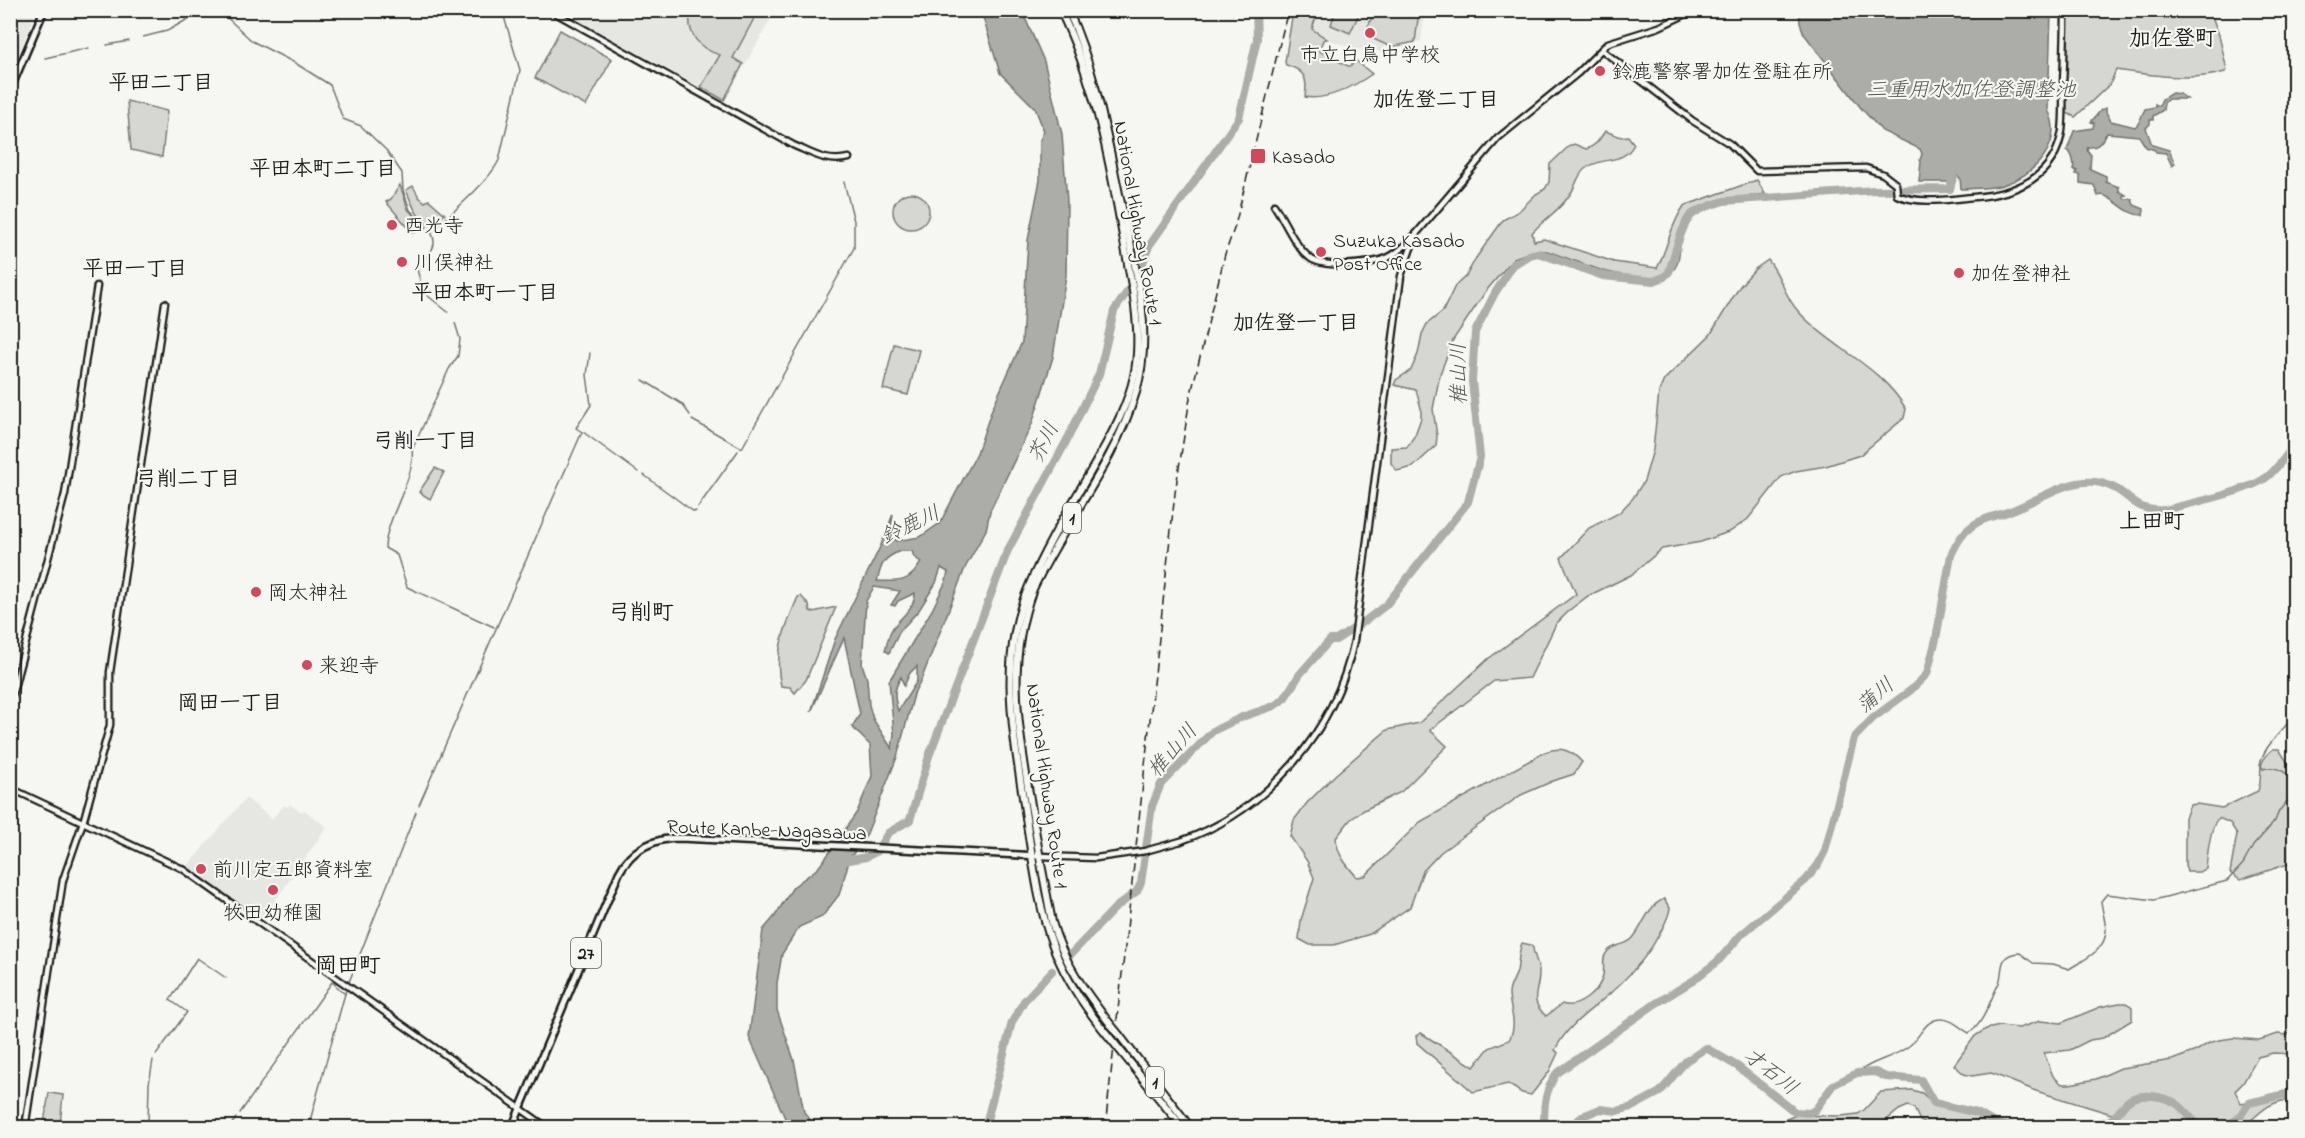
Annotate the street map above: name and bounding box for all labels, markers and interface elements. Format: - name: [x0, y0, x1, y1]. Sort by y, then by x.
- district label: 加佐登町: [2129, 24, 2217, 56]
- marker: 市立白鳥中学校: [1363, 26, 1377, 40]
- place label: 市立白鳥中学校: [1300, 42, 1440, 71]
- place label: 鈴鹿警察署加佐登駐在所: [1612, 59, 1832, 88]
- marker: 鈴鹿警察署加佐登駐在所: [1593, 64, 1607, 78]
- district label: 平田二丁目: [109, 69, 214, 99]
- water label: 三重用水加佐登調整池: [1866, 76, 2077, 106]
- district label: 加佐登二丁目: [1373, 86, 1499, 116]
- street label: National Highway Route 1: [1103, 119, 1169, 328]
- place label: Kasado: [1272, 144, 1335, 173]
- marker: Kasado: [1249, 147, 1267, 165]
- district label: 平田本町二丁目: [250, 155, 397, 185]
- place label: 西光寺: [404, 213, 464, 242]
- marker: 西光寺: [385, 218, 399, 232]
- place label: Suzuka Kasado Post Office: [1333, 228, 1465, 280]
- marker: Suzuka Kasado Post Office: [1314, 245, 1328, 259]
- place label: 川俣神社: [414, 250, 494, 279]
- district label: 平田一丁目: [83, 255, 188, 285]
- marker: 川俣神社: [395, 255, 409, 269]
- place label: 加佐登神社: [1971, 261, 2071, 290]
- marker: 加佐登神社: [1952, 266, 1966, 280]
- district label: 平田本町一丁目: [412, 279, 559, 309]
- district label: 加佐登一丁目: [1233, 309, 1359, 339]
- water label: 椎山川: [1444, 342, 1476, 406]
- water label: 芥川: [1022, 417, 1068, 468]
- district label: 弓削一丁目: [373, 427, 478, 457]
- district label: 弓削二丁目: [136, 465, 241, 495]
- water label: 鈴鹿川: [876, 499, 946, 553]
- road number: 1: [1063, 503, 1081, 533]
- district label: 上田町: [2119, 507, 2185, 539]
- place label: 岡太神社: [268, 580, 348, 609]
- marker: 岡太神社: [249, 585, 263, 599]
- district label: 弓削町: [608, 598, 674, 630]
- place label: 来迎寺: [319, 653, 379, 682]
- marker: 来迎寺: [300, 658, 314, 672]
- water label: 蒲川: [1851, 671, 1902, 722]
- street label: National Highway Route 1: [1016, 682, 1074, 891]
- district label: 岡田一丁目: [178, 689, 283, 719]
- water label: 椎山川: [1142, 718, 1205, 785]
- street label: Route Kanbe-Nagasawa: [666, 814, 867, 850]
- place label: 前川定五郎資料室: [213, 857, 373, 886]
- marker: 前川定五郎資料室: [194, 862, 208, 876]
- marker: 牧田幼稚園: [266, 883, 280, 897]
- place label: 牧田幼稚園: [223, 900, 323, 929]
- road number: 27: [571, 938, 601, 968]
- district label: 岡田町: [315, 951, 381, 983]
- water label: 才石川: [1736, 1041, 1804, 1104]
- road number: 1: [1146, 1067, 1164, 1097]

